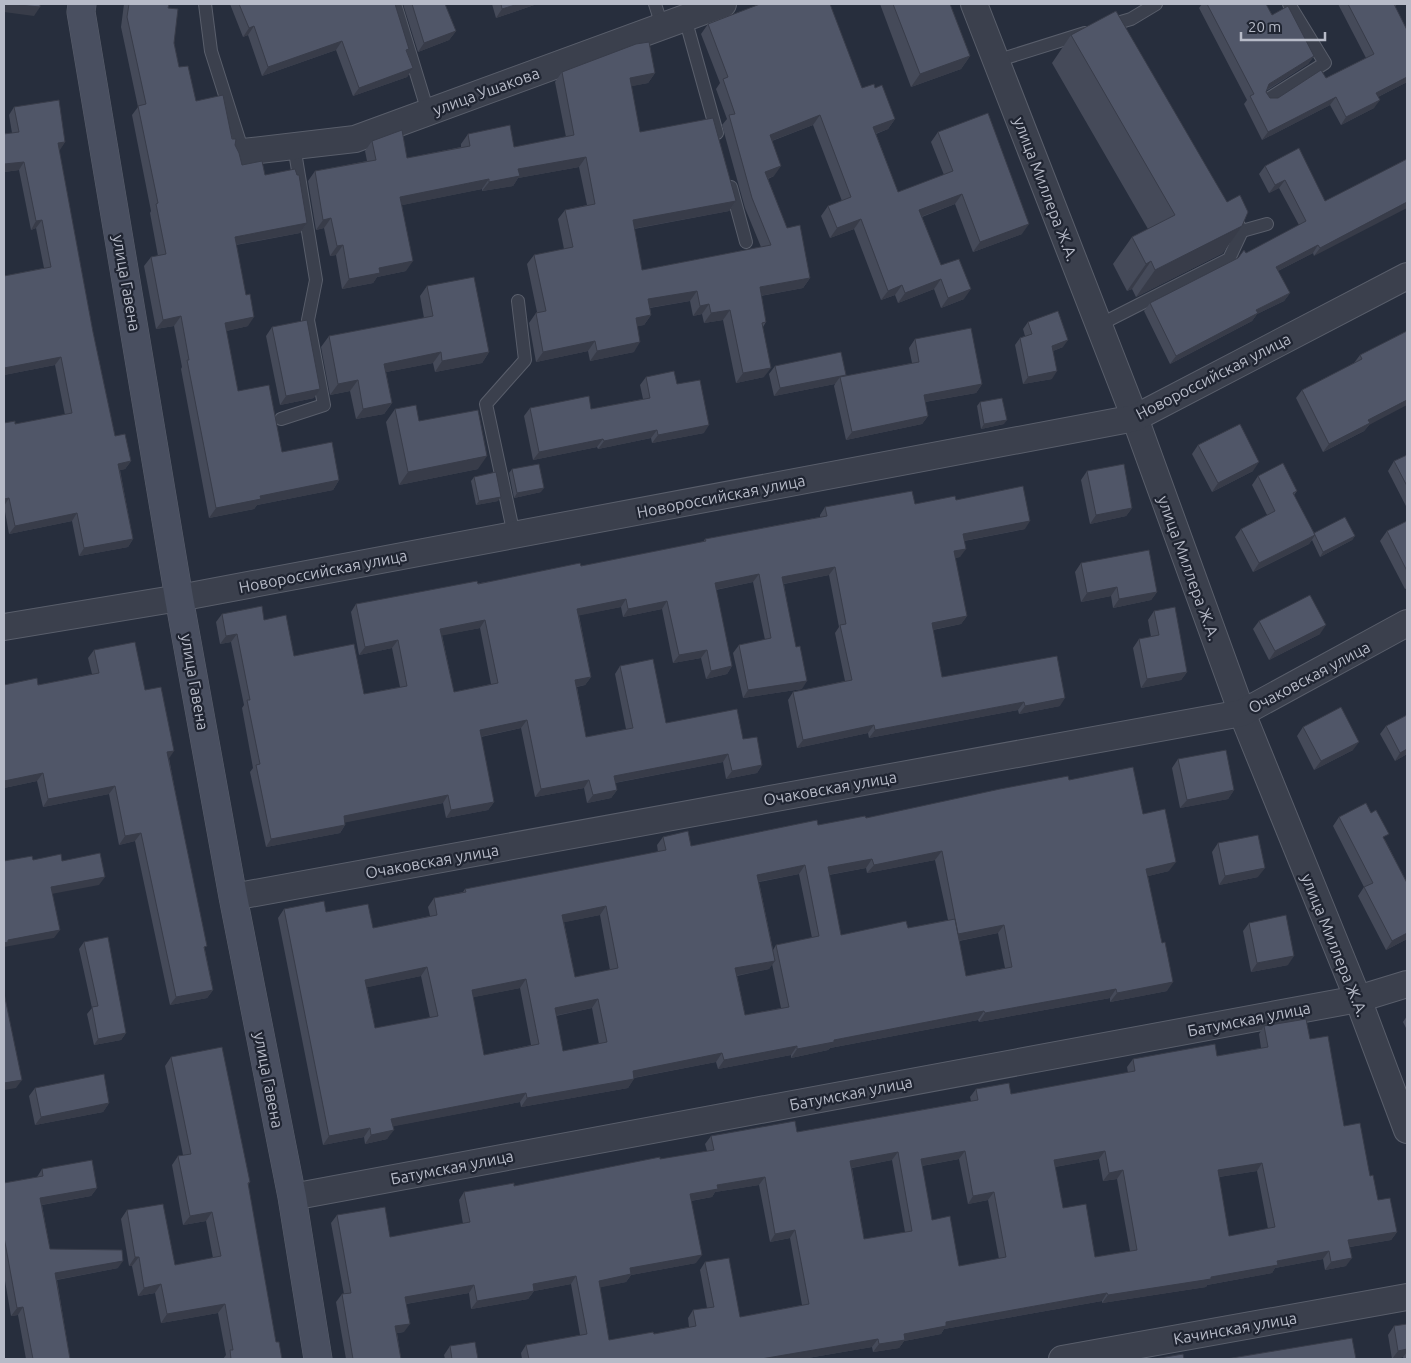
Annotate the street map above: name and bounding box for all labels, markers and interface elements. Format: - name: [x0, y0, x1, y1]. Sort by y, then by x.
- scale bar: [1241, 10, 1325, 42]
- text: 20 m: [1248, 18, 1281, 35]
- street label: улица Ушакова: [430, 63, 542, 119]
- street label: улица Миллера Ж.А.: [1010, 114, 1082, 264]
- street label: улица Гавена: [110, 233, 144, 333]
- street label: Новороссийская улица: [1133, 329, 1293, 423]
- street label: Новороссийская улица: [635, 471, 807, 521]
- street label: улица Миллера Ж.А.: [1154, 493, 1224, 643]
- street label: Новороссийская улица: [237, 546, 409, 596]
- street label: улица Гавена: [178, 632, 212, 732]
- street label: Очаковская улица: [1245, 637, 1373, 717]
- street label: Очаковская улица: [762, 767, 898, 809]
- street label: Очаковская улица: [364, 840, 500, 882]
- street label: улица Миллера Ж.А.: [1298, 871, 1372, 1019]
- street label: Батумская улица: [1186, 998, 1312, 1040]
- street label: улица Гавена: [251, 1030, 287, 1130]
- street label: Батумская улица: [788, 1072, 914, 1114]
- street label: Батумская улица: [389, 1146, 515, 1188]
- street label: Качинская улица: [1172, 1308, 1298, 1348]

